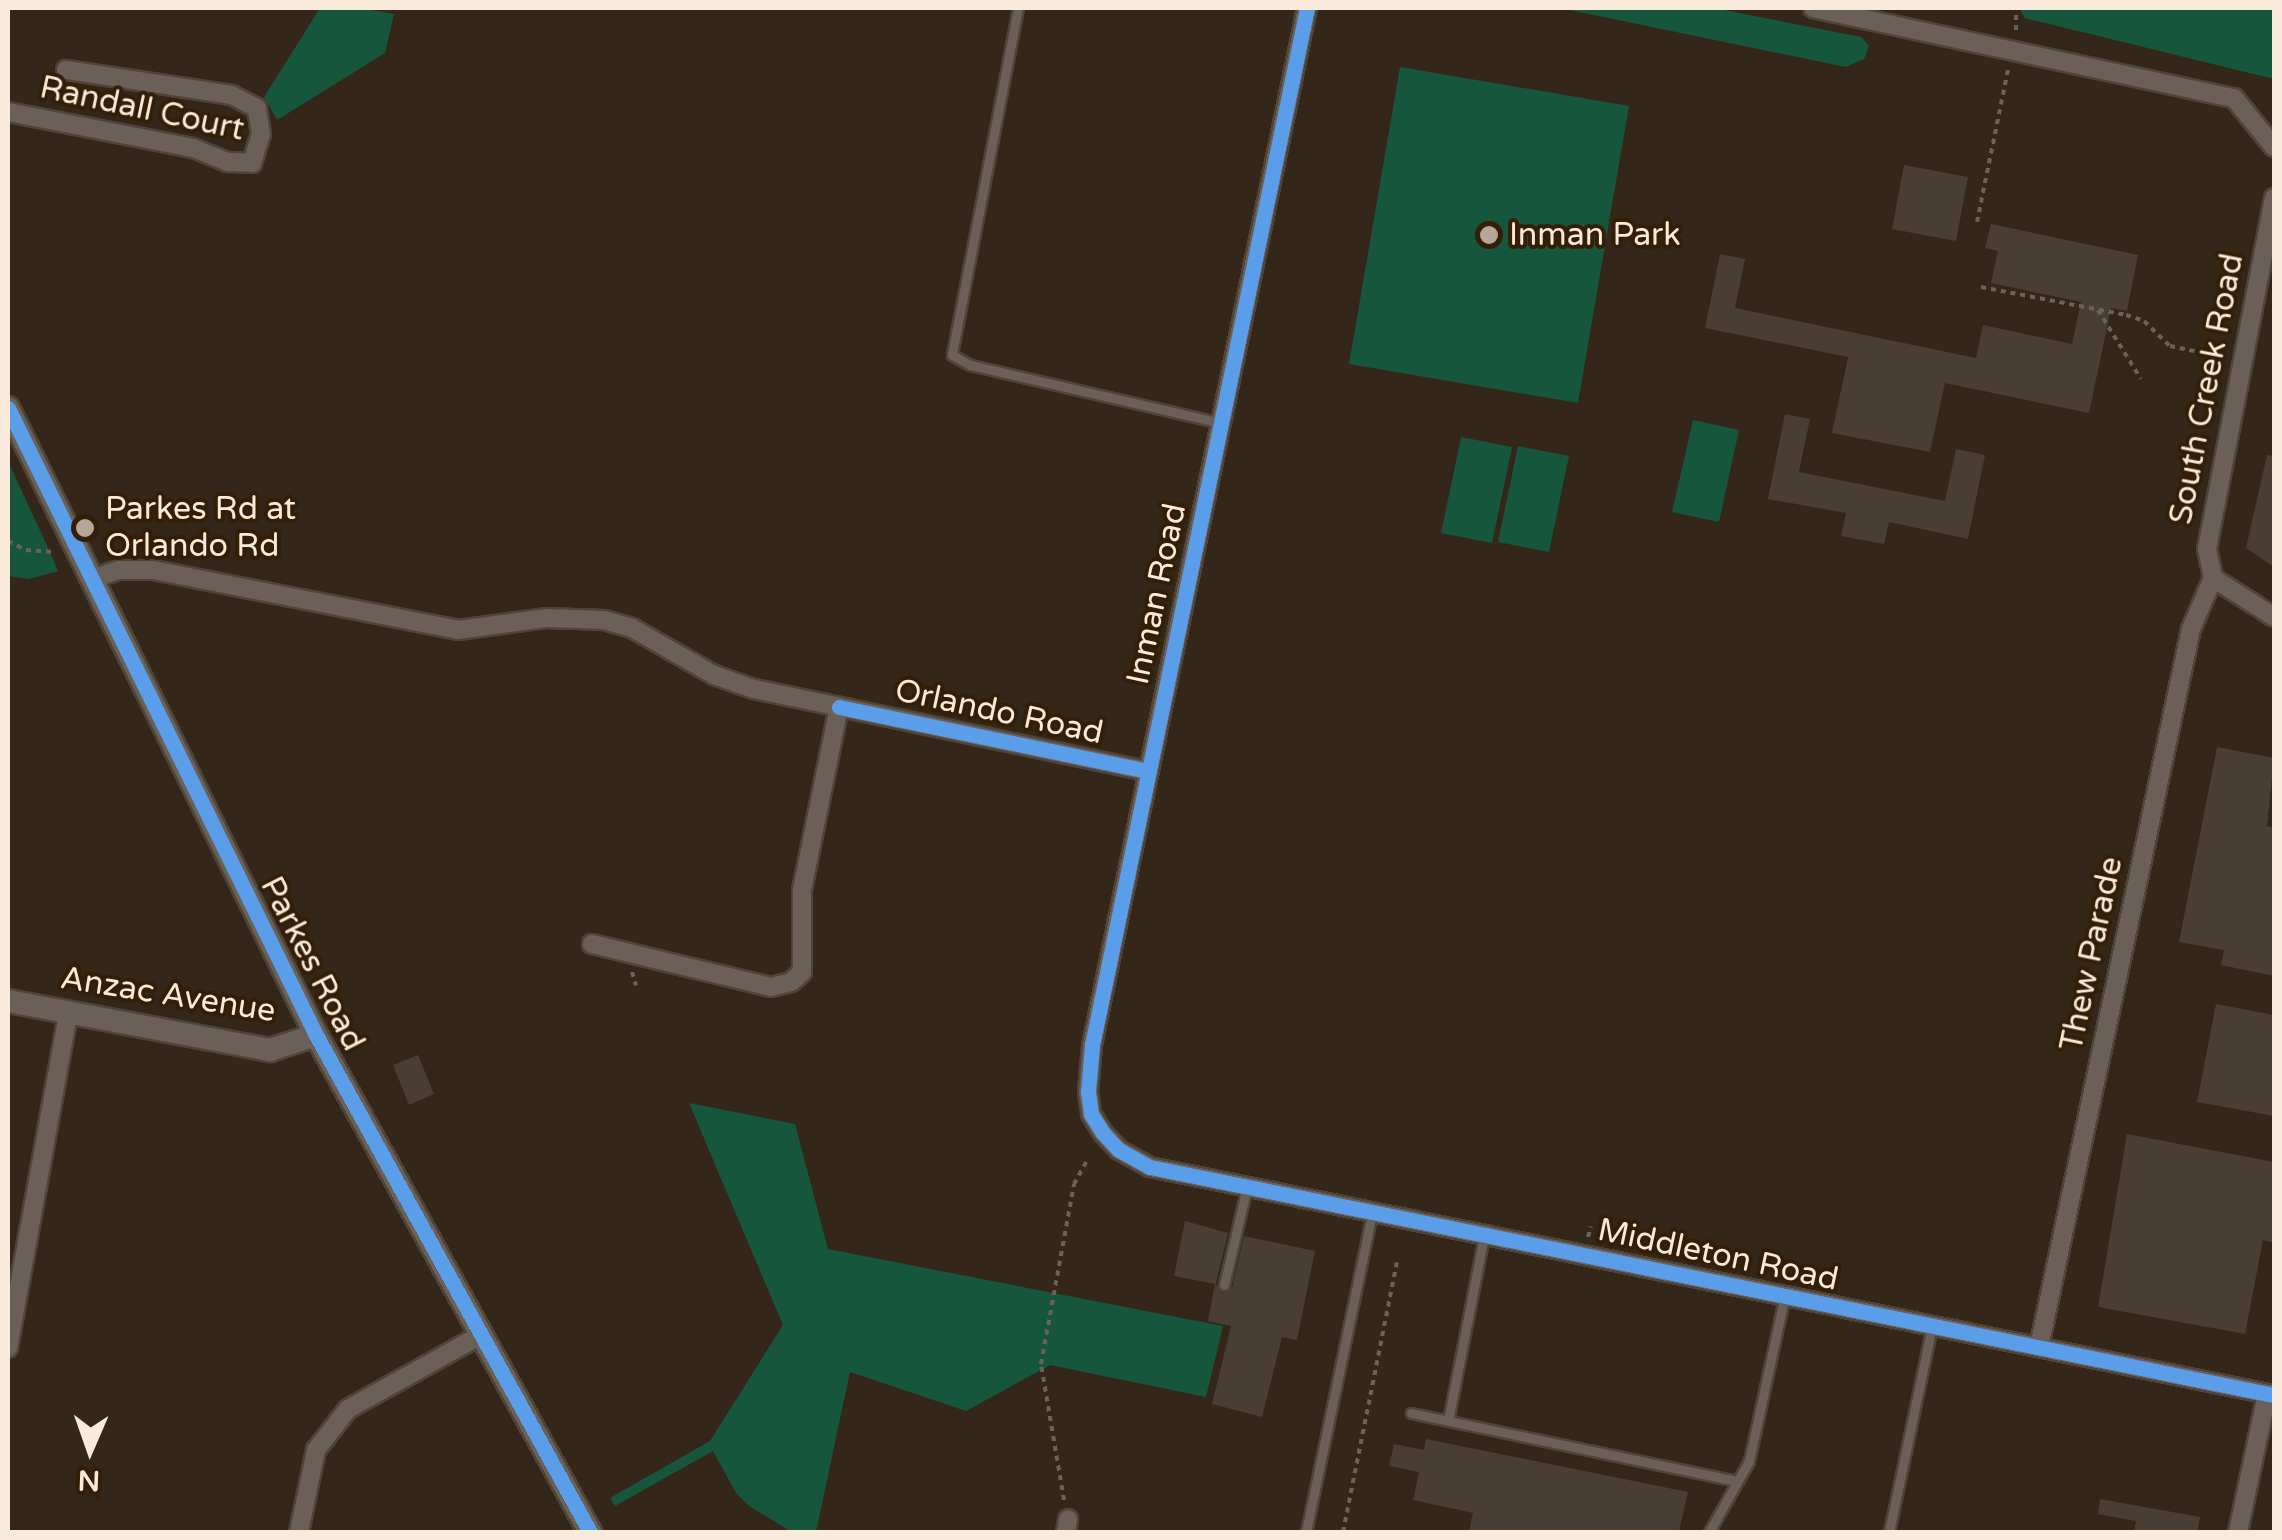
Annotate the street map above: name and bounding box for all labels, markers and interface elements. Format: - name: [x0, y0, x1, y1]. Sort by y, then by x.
- street label: Randall Court: [36, 69, 248, 149]
- place label: Inman Park: [1509, 216, 1681, 254]
- marker: Inman Park: [1478, 224, 1500, 246]
- street label: South Creek Road: [2162, 250, 2252, 528]
- place label: Parkes Rd at Orlando Rd: [105, 491, 296, 566]
- street label: Inman Road: [1119, 500, 1195, 688]
- marker: Parkes Rd at Orlando Rd: [74, 517, 96, 539]
- street label: Orlando Road: [891, 671, 1107, 753]
- street label: Thew Parade: [2053, 853, 2131, 1055]
- street label: Parkes Road: [252, 871, 372, 1057]
- street label: Anzac Avenue: [58, 959, 278, 1031]
- street label: Middleton Road: [1594, 1211, 1842, 1299]
- north arrow: [40, 1400, 140, 1500]
- text: N: [77, 1463, 101, 1497]

